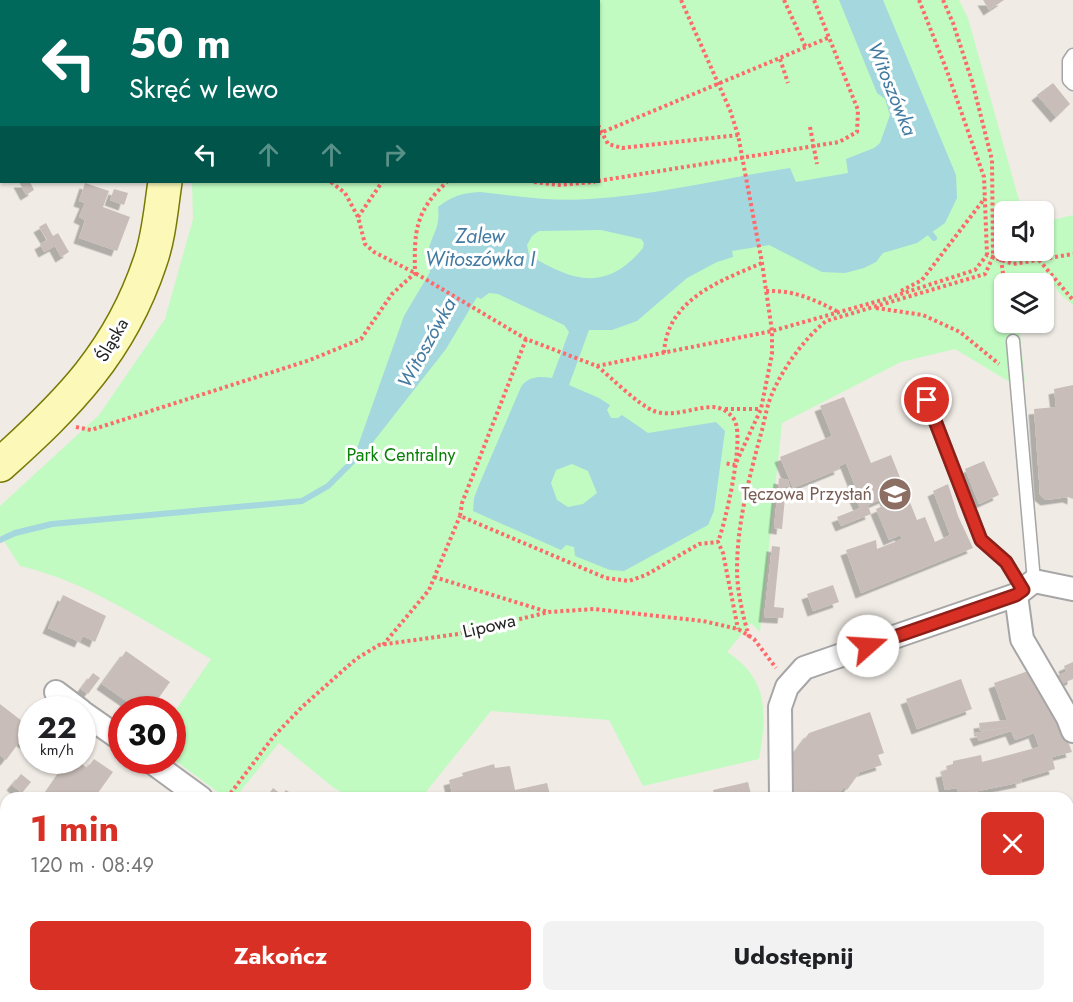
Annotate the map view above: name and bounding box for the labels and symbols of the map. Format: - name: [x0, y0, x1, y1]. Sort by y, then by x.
- water label: Witoszówka: [860, 38, 924, 140]
- water label: Zalew Witoszówka I: [425, 222, 536, 274]
- water label: Witoszówka: [390, 293, 464, 393]
- street label: Śląska: [89, 313, 135, 367]
- pin: [901, 374, 952, 425]
- park label: Park Centralny: [346, 442, 456, 468]
- school or university icon: Tęczowa Przystań: [877, 476, 913, 512]
- place label: Tęczowa Przystań: [741, 481, 872, 507]
- street label: Lipowa: [460, 607, 518, 645]
- position arrow: [836, 614, 900, 678]
- speed limit sign: 30: [108, 696, 186, 774]

